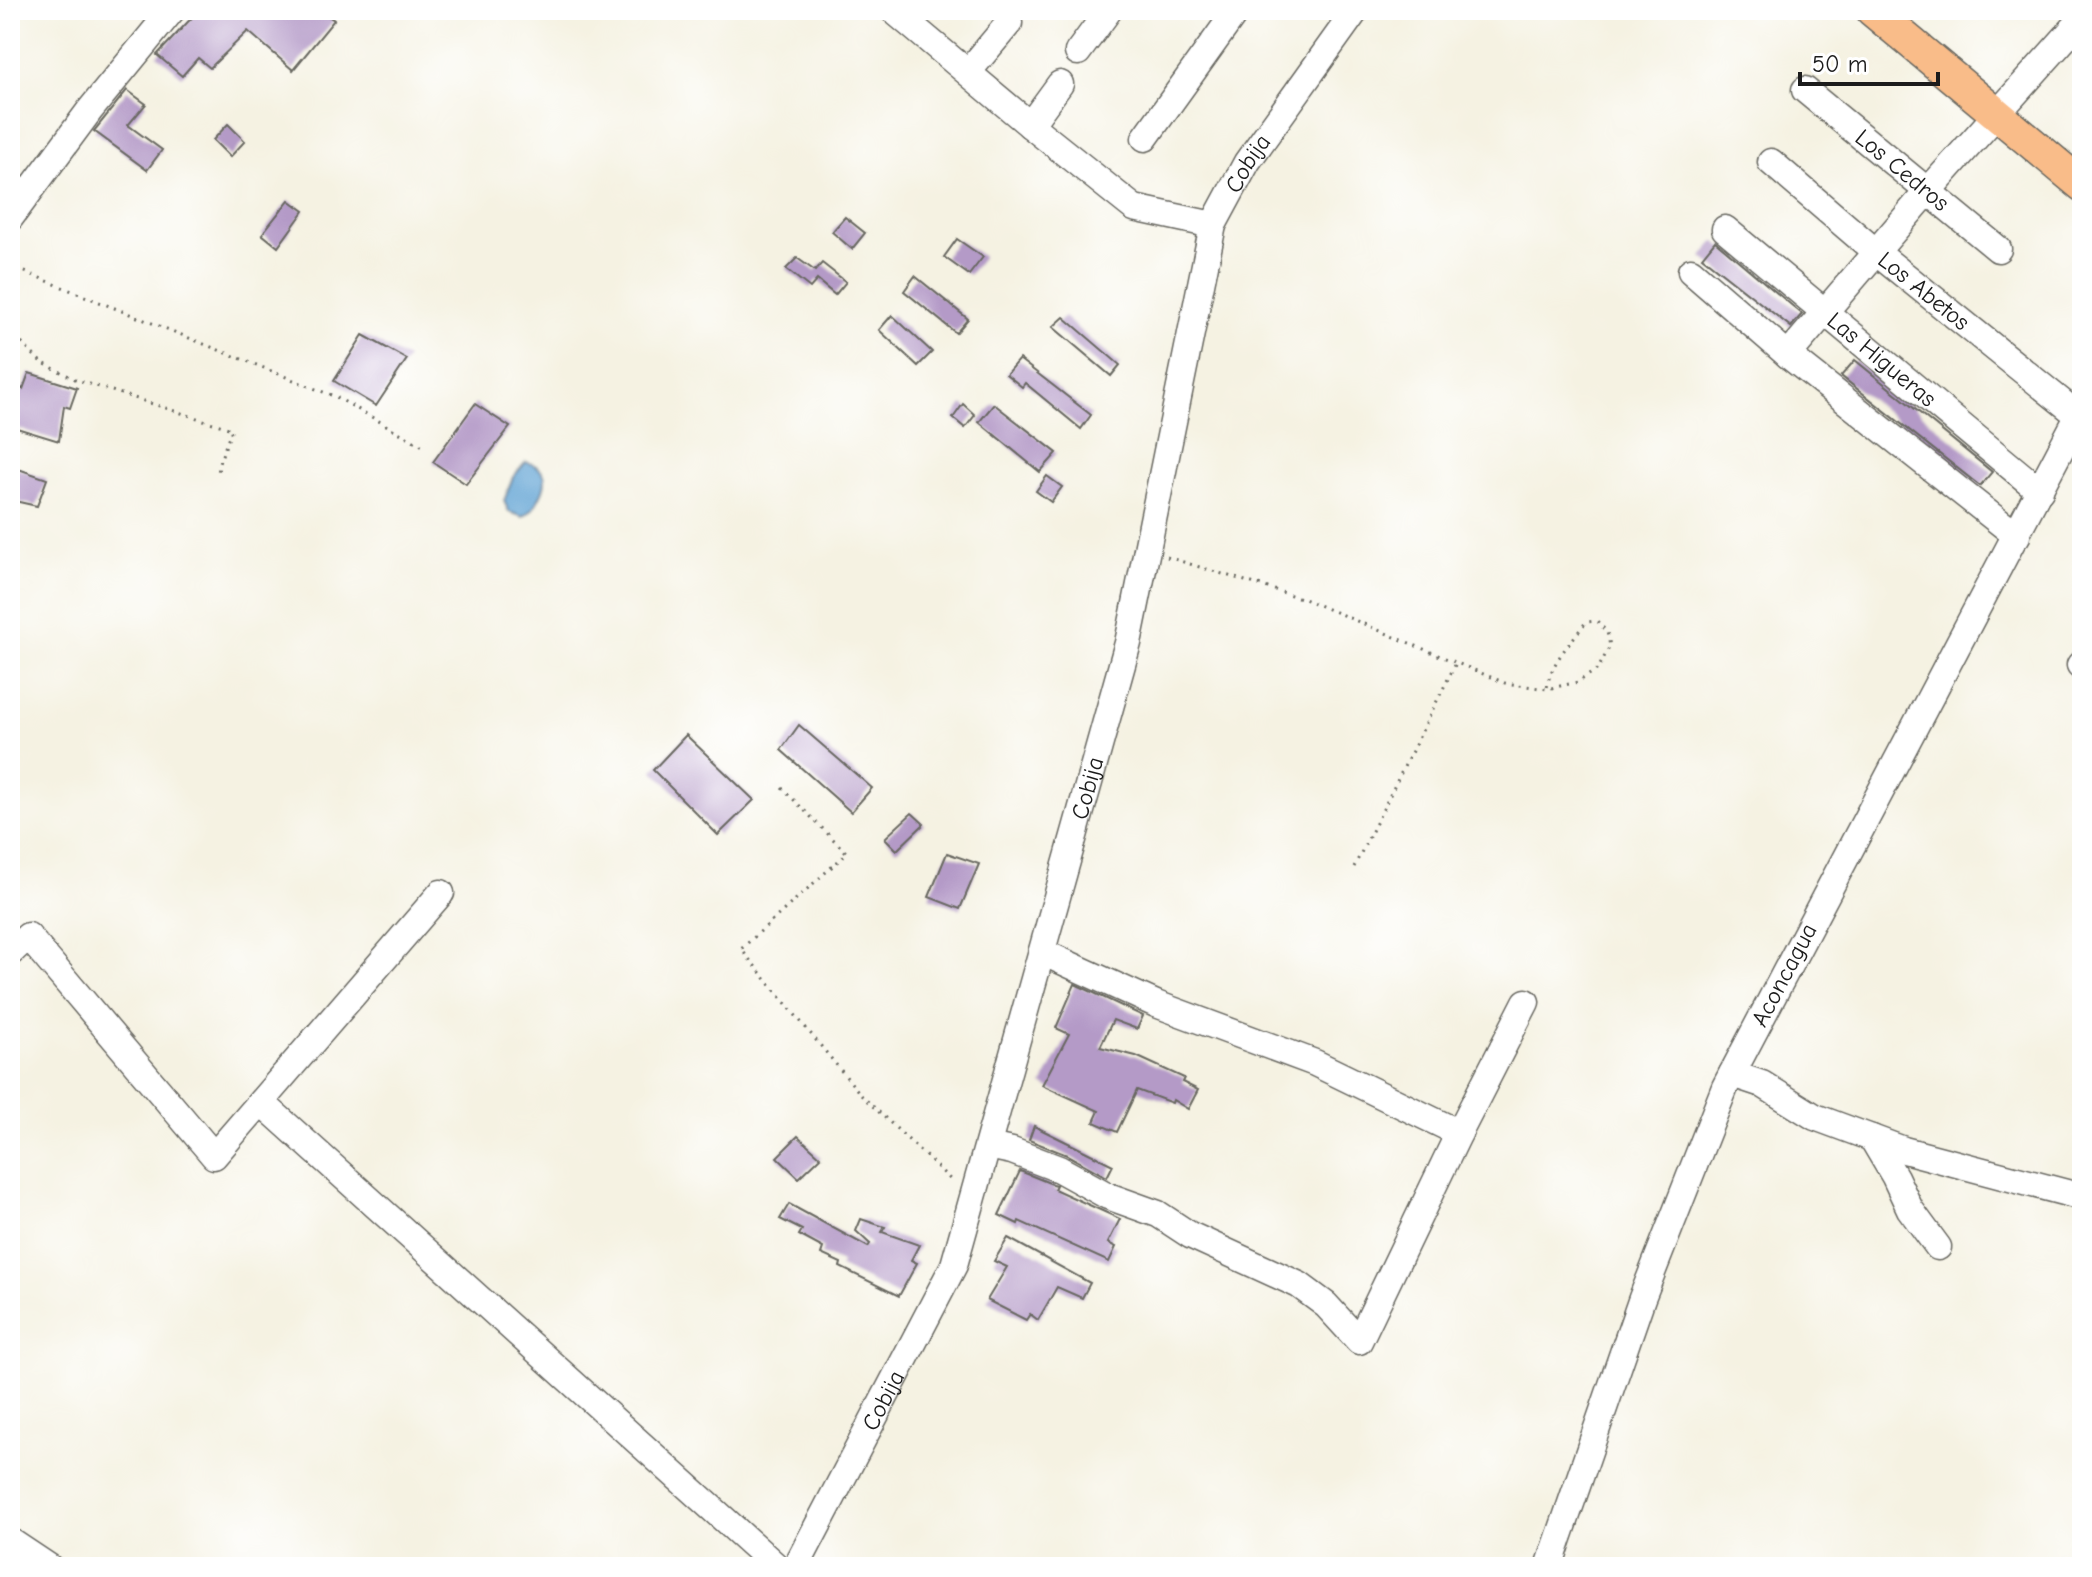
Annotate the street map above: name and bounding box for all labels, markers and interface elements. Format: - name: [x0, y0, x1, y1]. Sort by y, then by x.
- scale bar: [1800, 36, 1938, 86]
- text: 50 m: [1812, 50, 1868, 78]
- street label: Los Cedros: [1850, 123, 1955, 217]
- street label: Cobija: [1219, 129, 1276, 197]
- street label: Los Abetos: [1872, 246, 1975, 336]
- street label: Las Higueras: [1822, 306, 1942, 413]
- street label: Cobija: [1065, 754, 1109, 823]
- street label: Aconcagua: [1745, 918, 1823, 1031]
- street label: Cobija: [856, 1366, 910, 1435]

